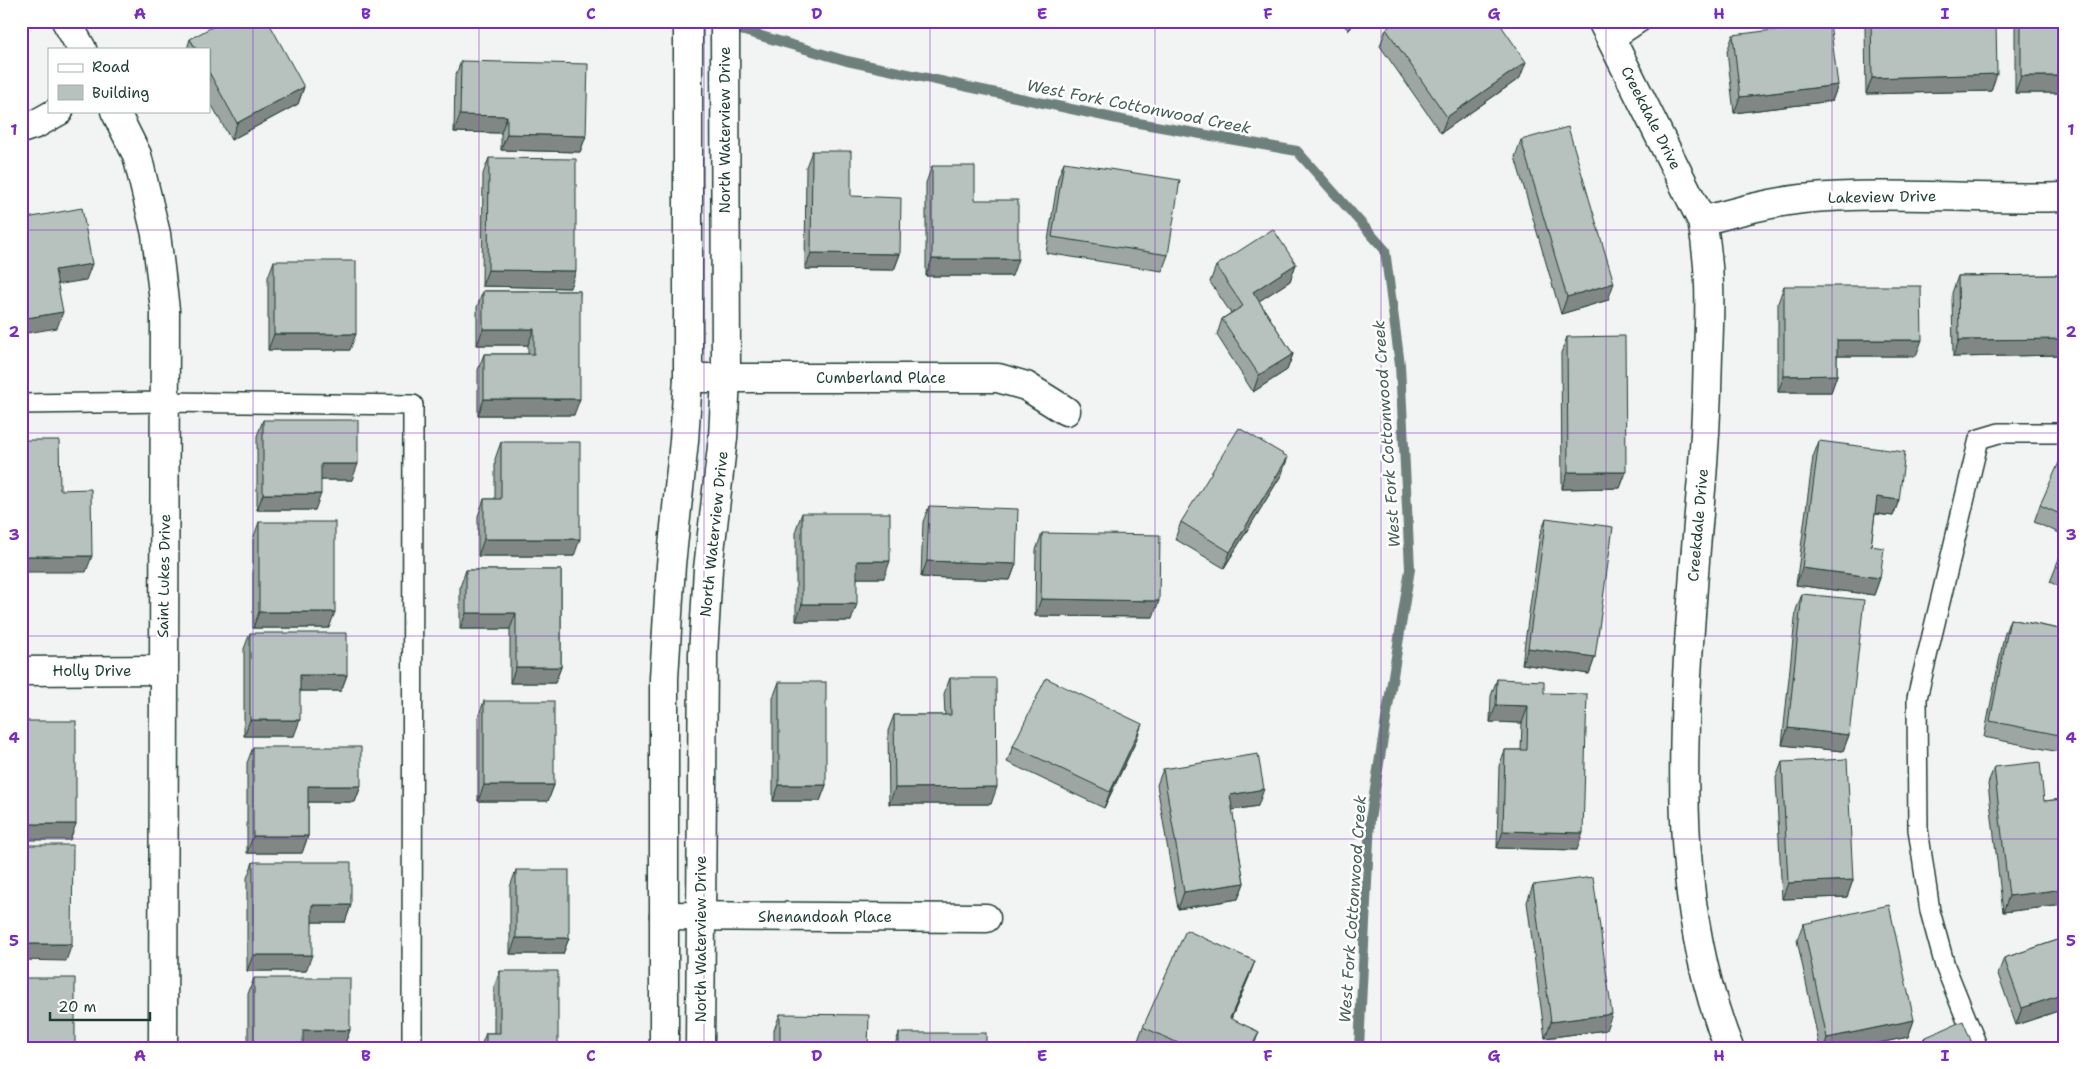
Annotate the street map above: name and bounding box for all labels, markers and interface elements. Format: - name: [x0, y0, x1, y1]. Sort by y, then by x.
- text: A: [134, 3, 146, 24]
- text: B: [361, 3, 371, 24]
- text: C: [586, 3, 596, 24]
- text: D: [811, 3, 823, 24]
- text: E: [1037, 3, 1047, 24]
- text: F: [1263, 3, 1273, 24]
- text: G: [1488, 3, 1501, 24]
- text: H: [1713, 3, 1725, 24]
- text: I: [1941, 3, 1950, 24]
- street label: North Waterview Drive: [715, 46, 735, 214]
- legend: [48, 48, 210, 112]
- text: Road: [92, 57, 130, 77]
- street label: Creekdale Drive: [1616, 63, 1686, 173]
- water label: West Fork Cottonwood Creek: [1025, 74, 1253, 139]
- text: Building: [92, 83, 149, 103]
- text: 1: [10, 119, 18, 140]
- text: 1: [2067, 119, 2075, 140]
- street label: Lakeview Drive: [1827, 186, 1937, 208]
- water label: West Fork Cottonwood Creek: [1368, 319, 1405, 548]
- text: 2: [8, 321, 20, 342]
- text: 2: [2065, 321, 2077, 342]
- street label: Cumberland Place: [816, 368, 946, 388]
- street label: North Waterview Drive: [695, 450, 733, 618]
- street label: Creekdale Drive: [1683, 468, 1713, 582]
- street label: Saint Lukes Drive: [153, 514, 175, 638]
- text: 3: [8, 524, 20, 545]
- text: 3: [2065, 524, 2077, 545]
- street label: Holly Drive: [52, 661, 132, 681]
- text: 4: [8, 727, 20, 748]
- text: 4: [2065, 727, 2077, 748]
- water label: West Fork Cottonwood Creek: [1334, 795, 1371, 1024]
- street label: North Waterview Drive: [691, 855, 711, 1023]
- street label: Shenandoah Place: [758, 907, 892, 927]
- text: 5: [9, 930, 19, 951]
- text: 5: [2066, 930, 2076, 951]
- scale bar: [50, 989, 150, 1021]
- text: 20 m: [58, 997, 97, 1017]
- text: A: [134, 1045, 146, 1066]
- text: B: [361, 1045, 371, 1066]
- text: C: [586, 1045, 596, 1066]
- text: D: [811, 1045, 823, 1066]
- text: E: [1037, 1045, 1047, 1066]
- text: F: [1263, 1045, 1273, 1066]
- text: G: [1488, 1045, 1501, 1066]
- text: H: [1713, 1045, 1725, 1066]
- text: I: [1941, 1045, 1950, 1066]

